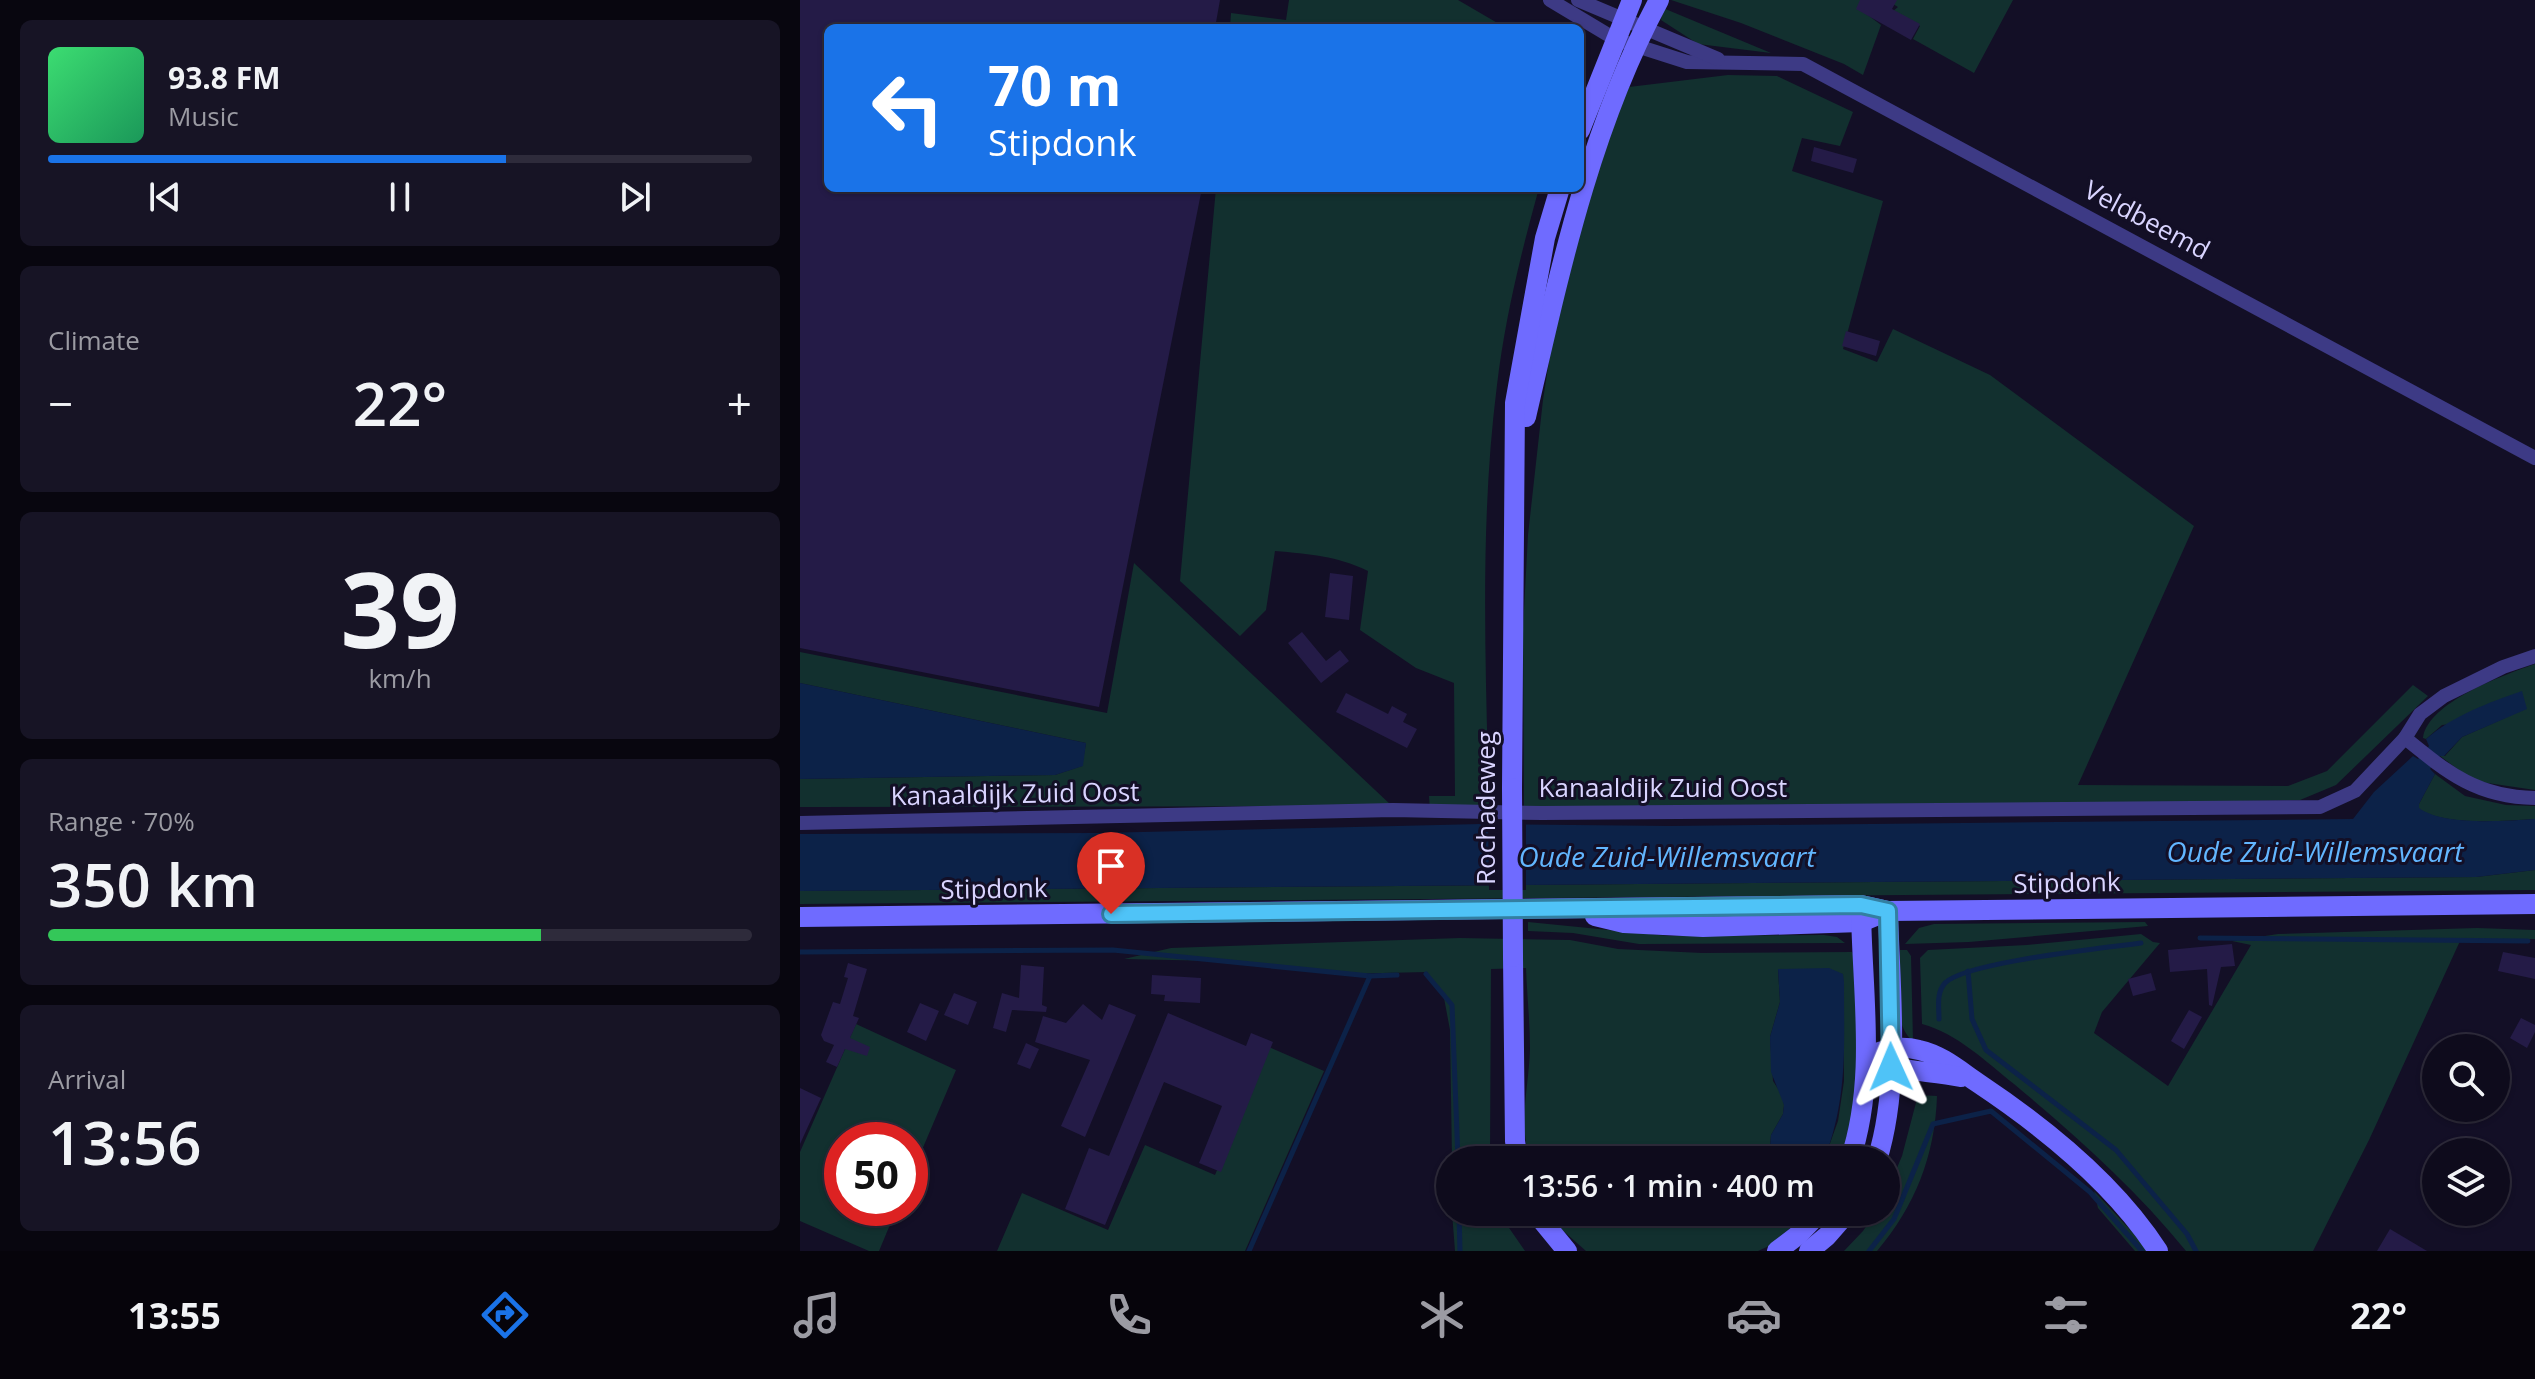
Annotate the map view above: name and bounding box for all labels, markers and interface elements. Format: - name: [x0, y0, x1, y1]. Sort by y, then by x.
- text: 70 m: [988, 46, 1122, 122]
- icon: left: [856, 56, 960, 160]
- text: 93.8 FM: [168, 57, 281, 98]
- text: Music: [168, 98, 239, 134]
- text: Stipdonk: [988, 118, 1136, 167]
- street label: Veldbeemd: [2078, 171, 2217, 267]
- icon: previous: [143, 175, 187, 219]
- icon: pause: [378, 175, 422, 219]
- icon: next: [613, 175, 657, 219]
- text: Climate: [48, 322, 140, 358]
- text: 22°: [353, 362, 447, 444]
- text: −: [48, 373, 73, 433]
- text: +: [727, 373, 752, 433]
- text: 39: [341, 537, 459, 678]
- text: km/h: [368, 660, 432, 696]
- street label: Rochadeweg: [1467, 731, 1503, 885]
- street label: Kanaaldijk Zuid Oost: [1539, 769, 1787, 805]
- street label: Kanaaldijk Zuid Oost: [890, 773, 1140, 813]
- text: Range · 70%: [48, 803, 195, 839]
- pin: [1077, 832, 1145, 914]
- water label: Oude Zuid-Willemsvaart: [2166, 832, 2465, 870]
- water label: Oude Zuid-Willemsvaart: [1518, 837, 1817, 875]
- text: 350 km: [48, 843, 258, 925]
- icon: arrive: [1089, 844, 1133, 888]
- street label: Stipdonk: [2013, 863, 2121, 901]
- street label: Stipdonk: [940, 869, 1048, 907]
- position arrow: [1849, 1025, 1933, 1109]
- map controls: [2422, 1034, 2510, 1226]
- button: search: [2422, 1034, 2510, 1122]
- text: Arrival: [48, 1061, 126, 1097]
- text: 13:56: [48, 1101, 202, 1183]
- speed limit sign: 50: [824, 1122, 928, 1226]
- button: layers: [2422, 1138, 2510, 1226]
- text: 13:56 · 1 min · 400 m: [1521, 1165, 1815, 1206]
- icon: directions: [477, 1287, 533, 1343]
- icon: music: [789, 1287, 845, 1343]
- icon: phone: [1101, 1287, 1157, 1343]
- icon: climate: [1414, 1287, 1470, 1343]
- icon: car: [1726, 1287, 1782, 1343]
- icon: filters: [2038, 1287, 2094, 1343]
- text: 13:55: [128, 1291, 221, 1340]
- text: 22°: [2350, 1291, 2407, 1340]

